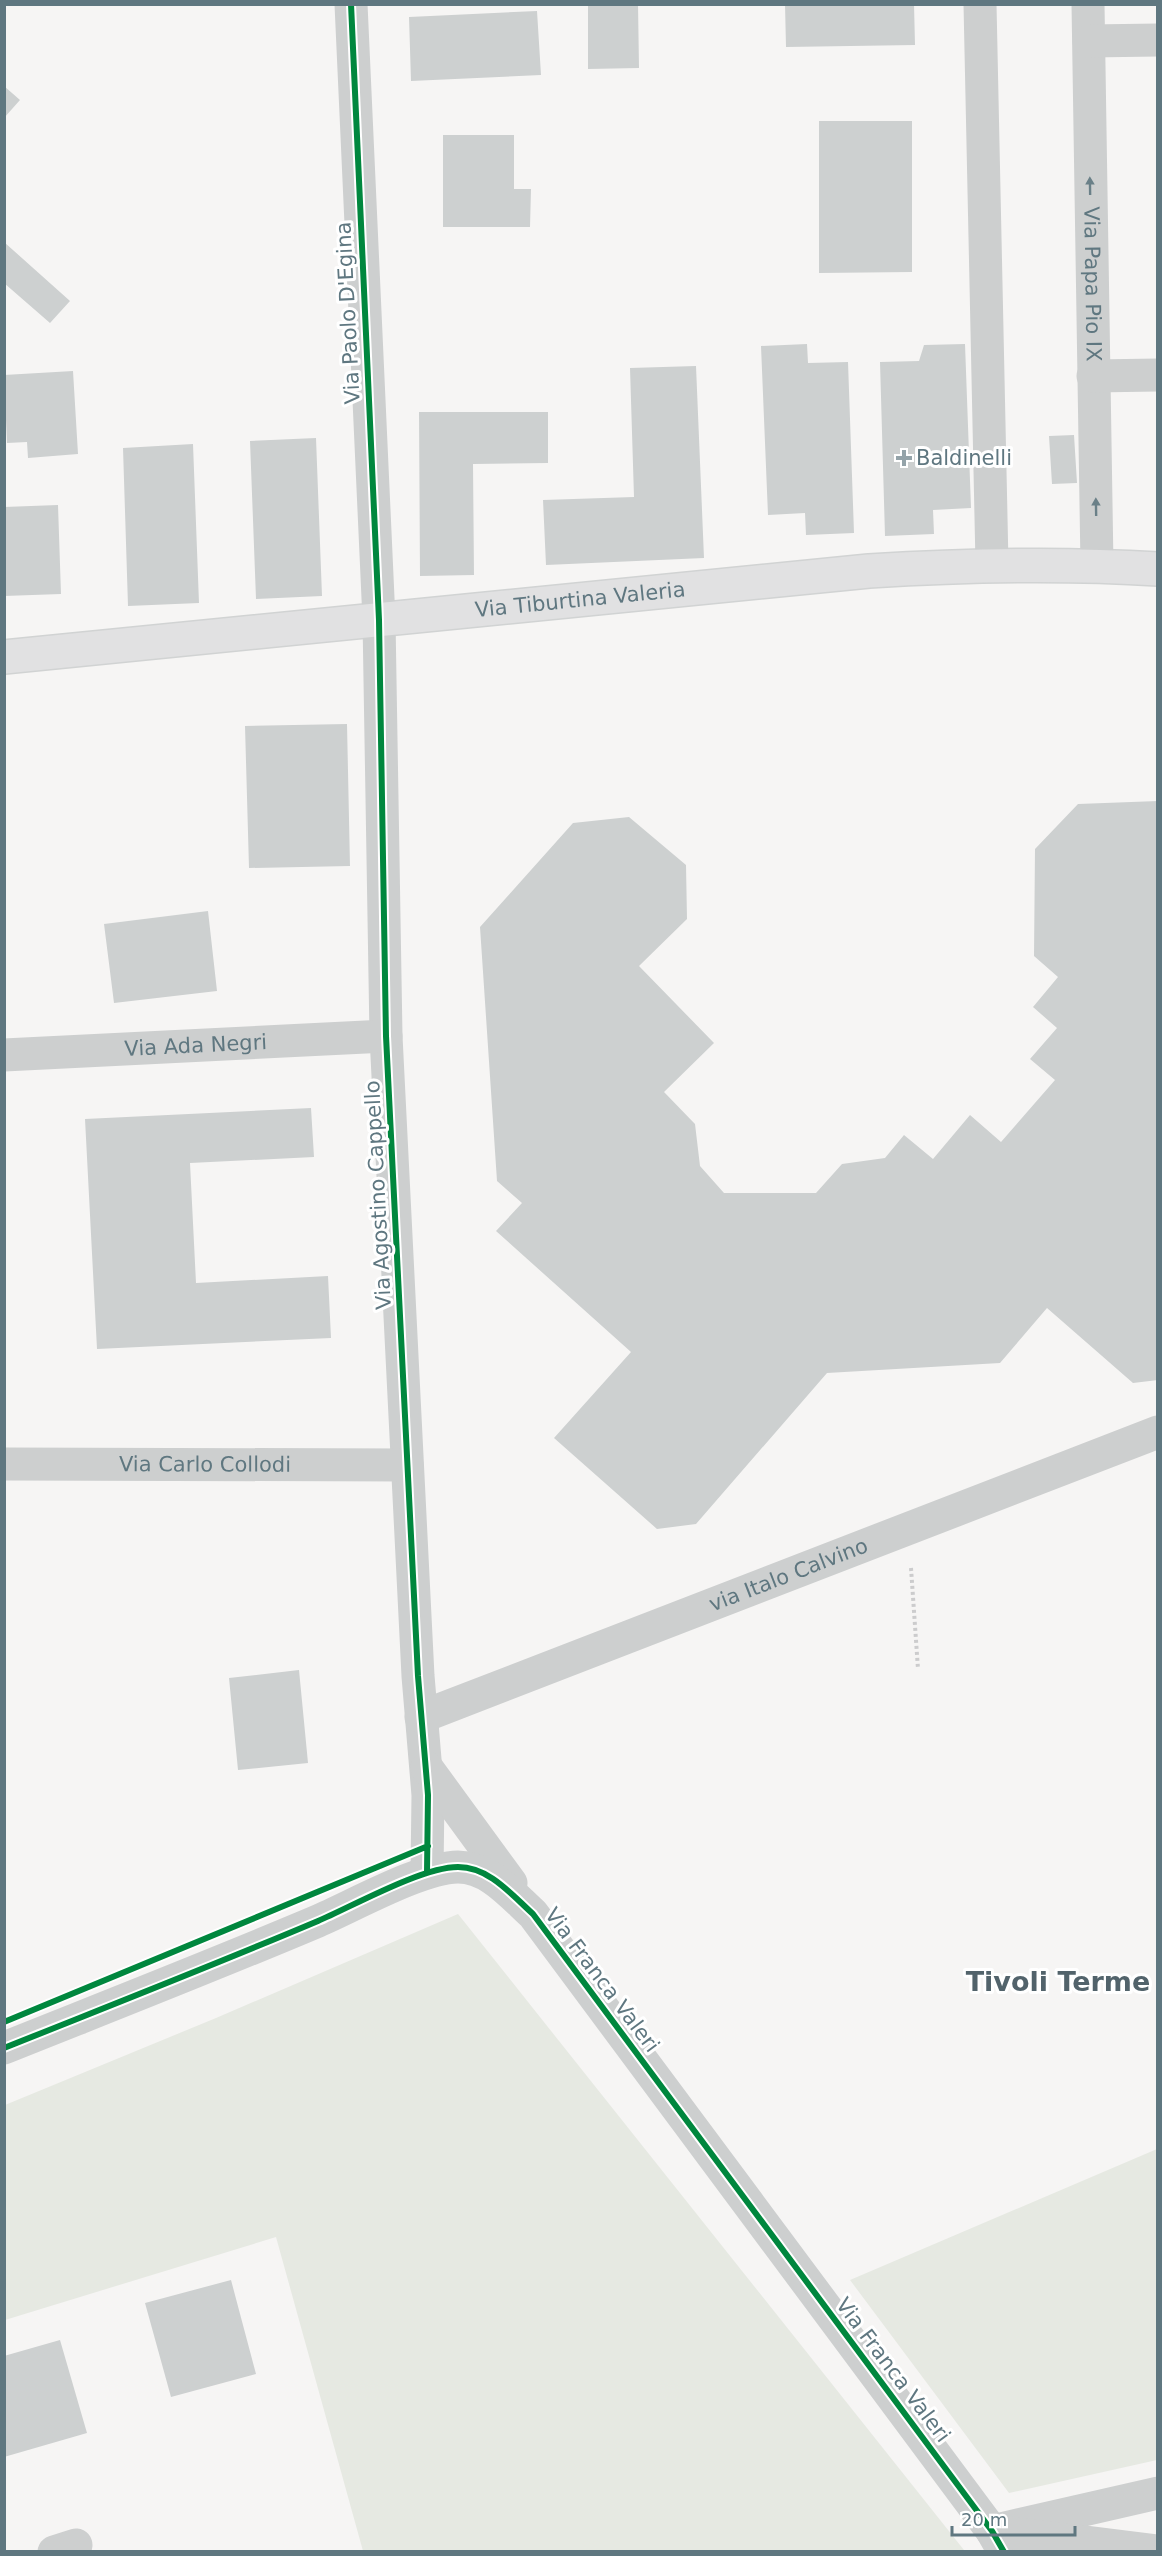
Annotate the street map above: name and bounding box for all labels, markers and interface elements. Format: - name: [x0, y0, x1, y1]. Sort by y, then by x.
- one-way arrow: [1085, 177, 1095, 196]
- street label: Via Papa Pio IX: [1079, 206, 1106, 362]
- street label: Via Paolo D'Egina: [331, 221, 365, 405]
- place label: Baldinelli: [916, 446, 1012, 470]
- marker: Baldinelli: [897, 451, 911, 465]
- one-way arrow: [1091, 498, 1101, 517]
- street label: Via Tiburtina Valeria: [474, 577, 687, 622]
- street label: Via Ada Negri: [124, 1030, 268, 1061]
- street label: Via Agostino Cappello: [360, 1080, 396, 1310]
- street label: Via Carlo Collodi: [119, 1452, 291, 1477]
- street label: via Italo Calvino: [706, 1533, 871, 1616]
- street label: Via Franca Valeri: [540, 1903, 664, 2057]
- district label: Tivoli Terme: [966, 1966, 1150, 1997]
- street label: Via Franca Valeri: [831, 2293, 955, 2447]
- scale bar: [952, 2499, 1075, 2537]
- text: 20 m: [961, 2509, 1007, 2530]

